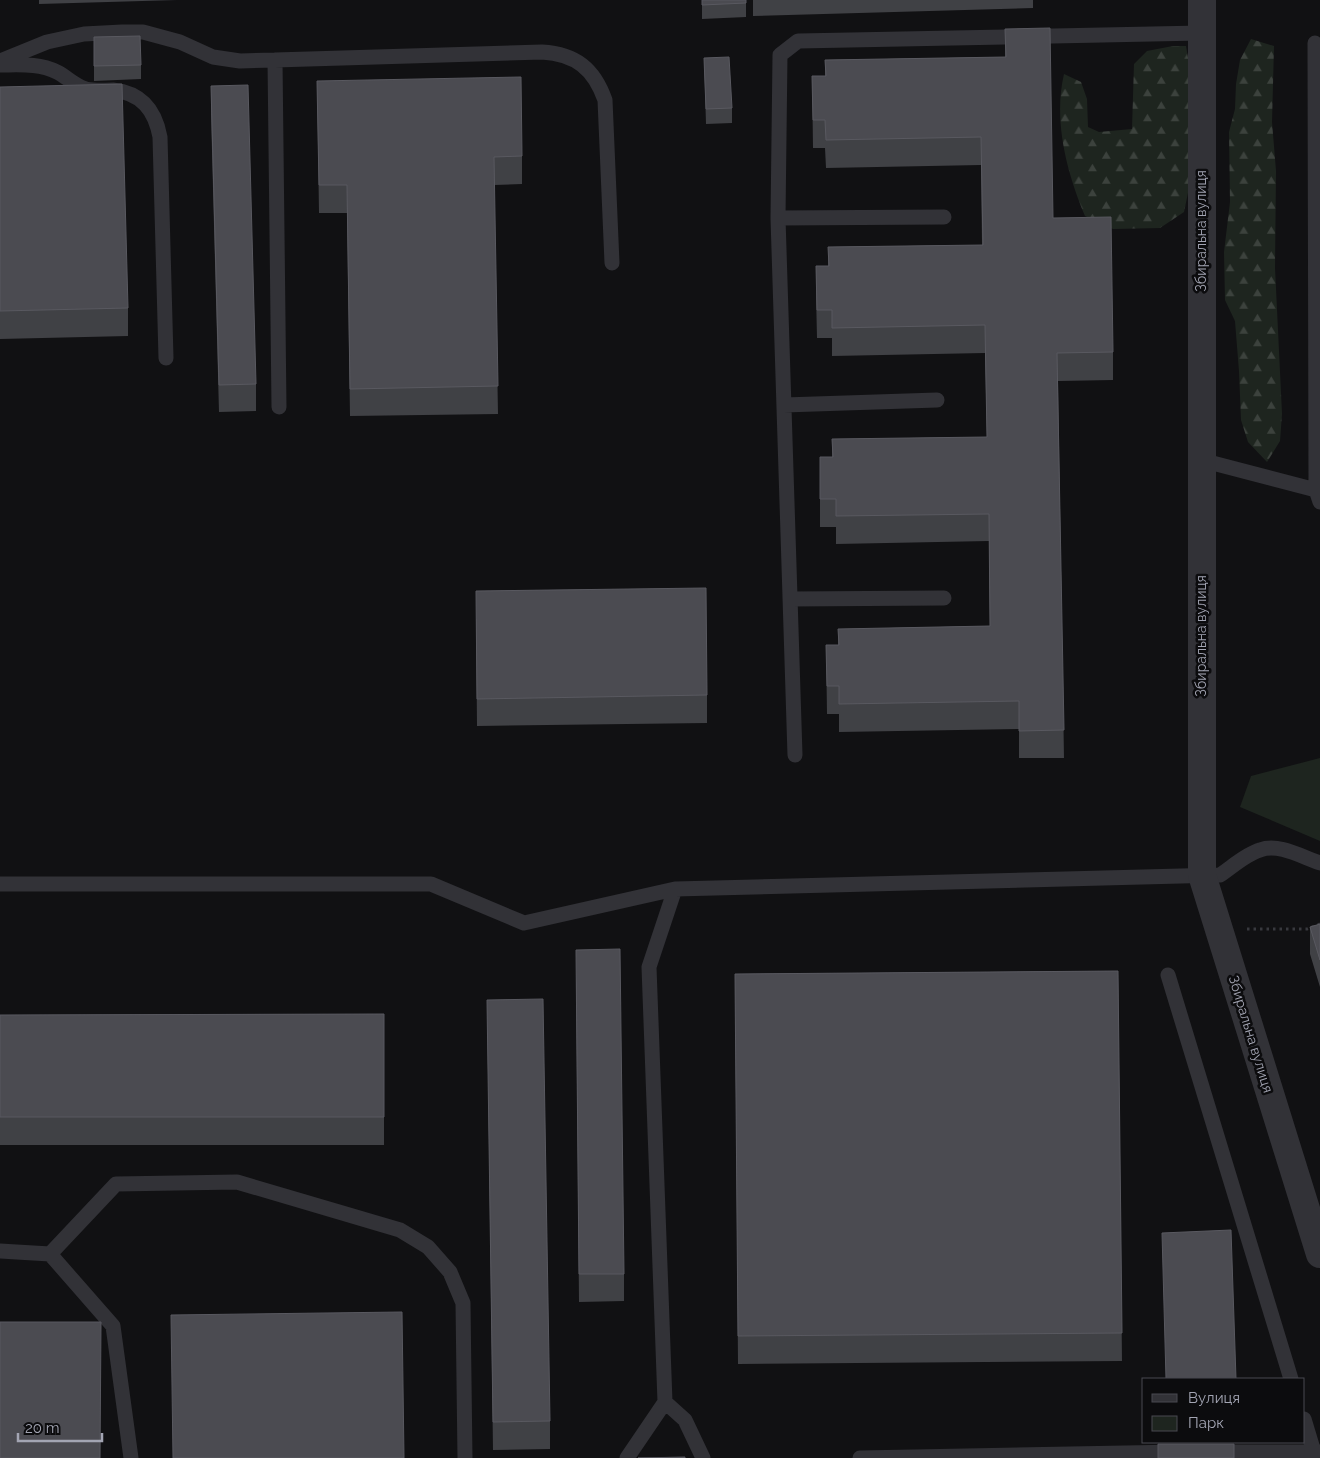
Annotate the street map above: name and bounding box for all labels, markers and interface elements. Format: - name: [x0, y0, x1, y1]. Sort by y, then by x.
- street label: Збиральна вулиця: [1193, 170, 1209, 292]
- street label: Збиральна вулиця: [1193, 575, 1209, 697]
- street label: Збиральна вулиця: [1226, 974, 1276, 1094]
- legend: [1142, 1378, 1305, 1443]
- text: Вулиця: [1188, 1389, 1240, 1407]
- scale bar: [18, 1410, 101, 1442]
- text: Парк: [1188, 1414, 1224, 1432]
- text: 20 m: [25, 1419, 60, 1437]

